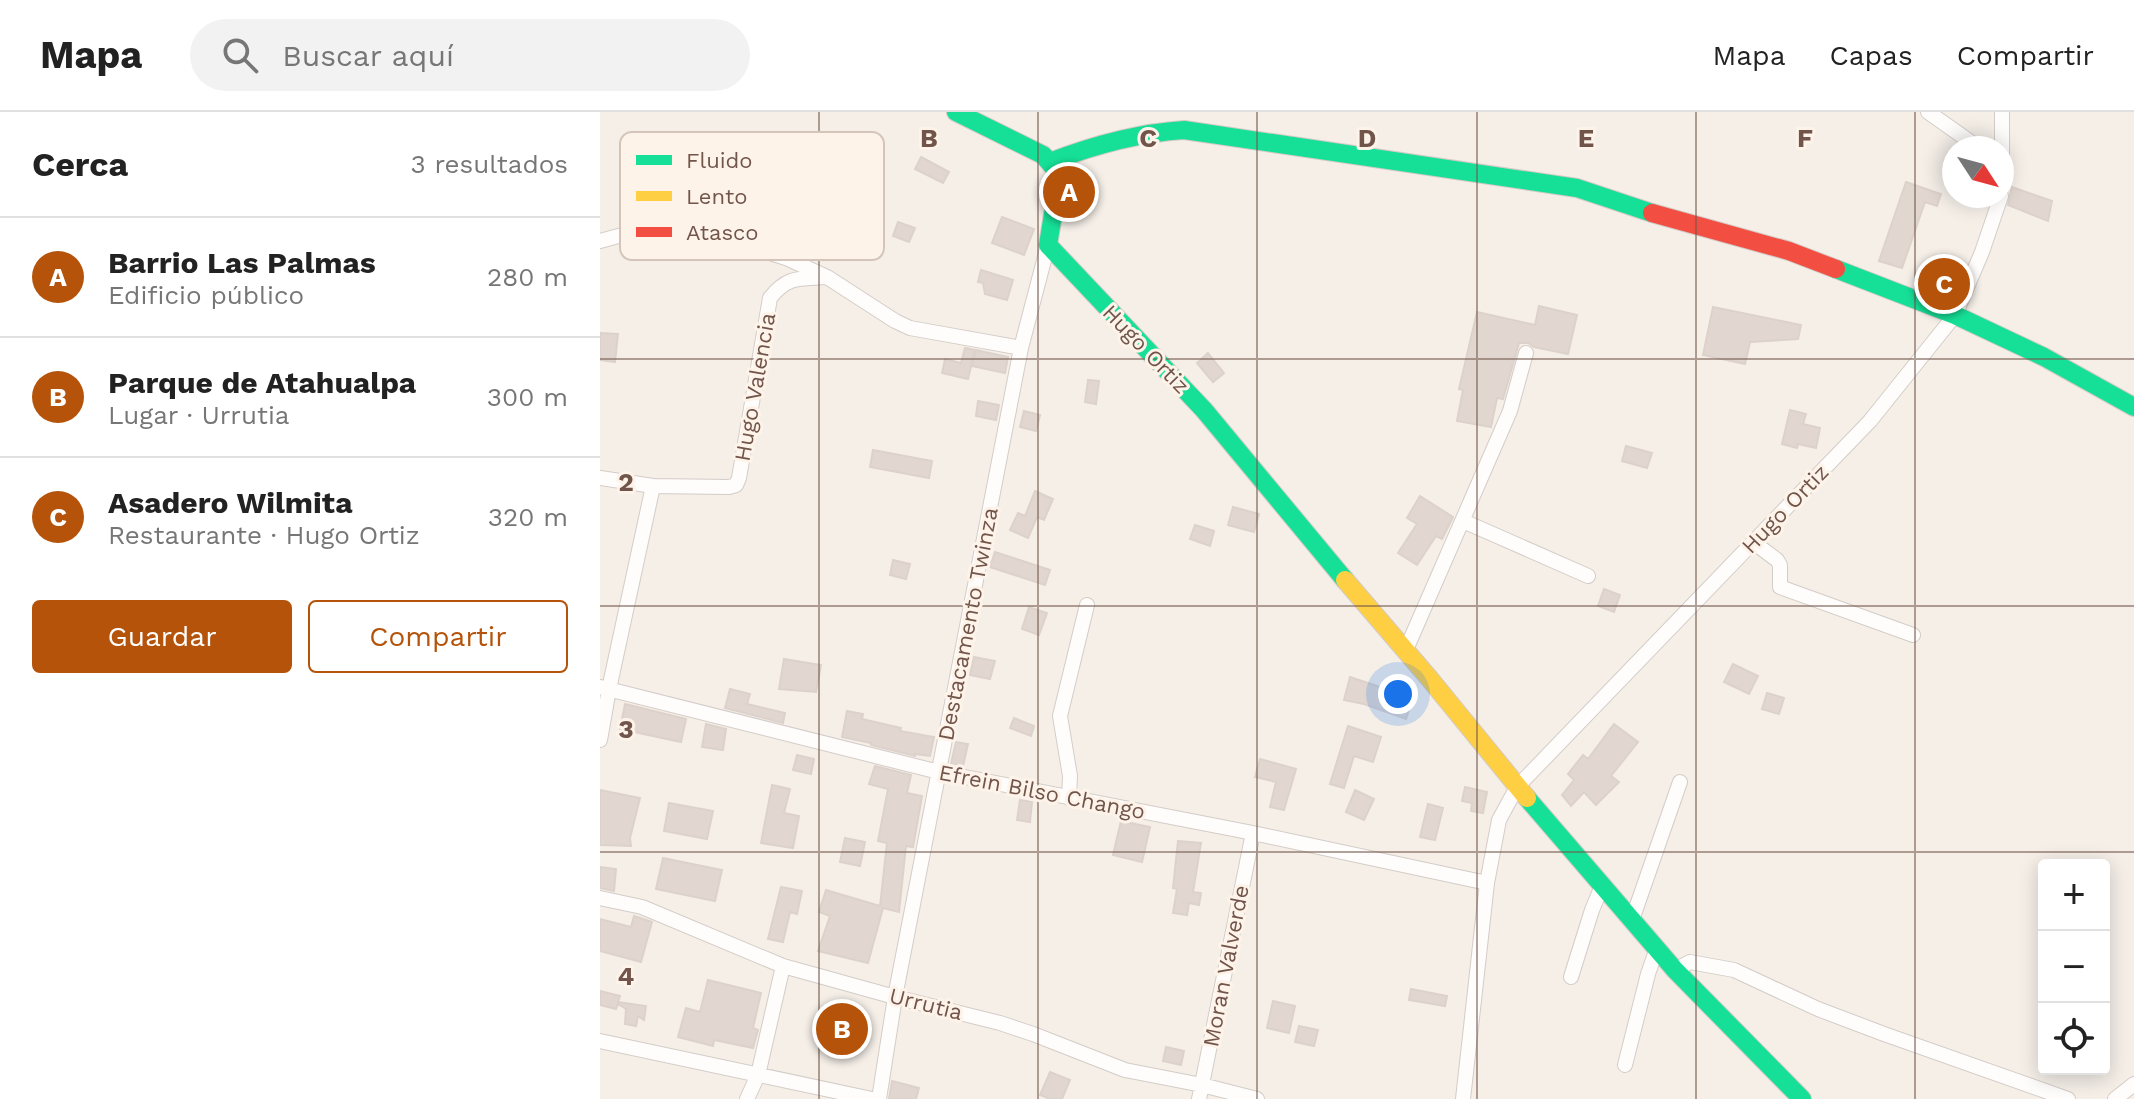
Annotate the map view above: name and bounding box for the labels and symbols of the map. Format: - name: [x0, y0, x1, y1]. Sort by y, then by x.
- text: B: [920, 123, 938, 153]
- text: C: [1139, 123, 1157, 153]
- text: D: [1358, 123, 1376, 153]
- text: E: [1578, 123, 1594, 153]
- text: F: [1797, 123, 1813, 153]
- legend: [620, 132, 884, 260]
- north arrow: [1942, 136, 2014, 208]
- text: Fluido: [686, 148, 753, 173]
- pin: A: [1043, 162, 1095, 222]
- text: Lento: [686, 184, 747, 209]
- text: Atasco: [686, 220, 759, 245]
- pin: C: [1918, 254, 1970, 314]
- street label: Hugo Ortiz: [1098, 300, 1194, 398]
- street label: Hugo Valencia: [730, 311, 780, 463]
- street label: Hugo Ortiz: [1737, 460, 1833, 558]
- text: 2: [618, 467, 634, 497]
- street label: Destacamento Twinza: [933, 505, 1003, 743]
- your location: [1378, 674, 1418, 714]
- text: 3: [618, 714, 634, 744]
- street label: Efrein Bilso Chango: [937, 760, 1147, 824]
- street label: Moran Valverde: [1198, 883, 1254, 1049]
- text: 4: [618, 961, 635, 991]
- street label: Urrutia: [887, 983, 965, 1025]
- pin: B: [816, 999, 868, 1059]

